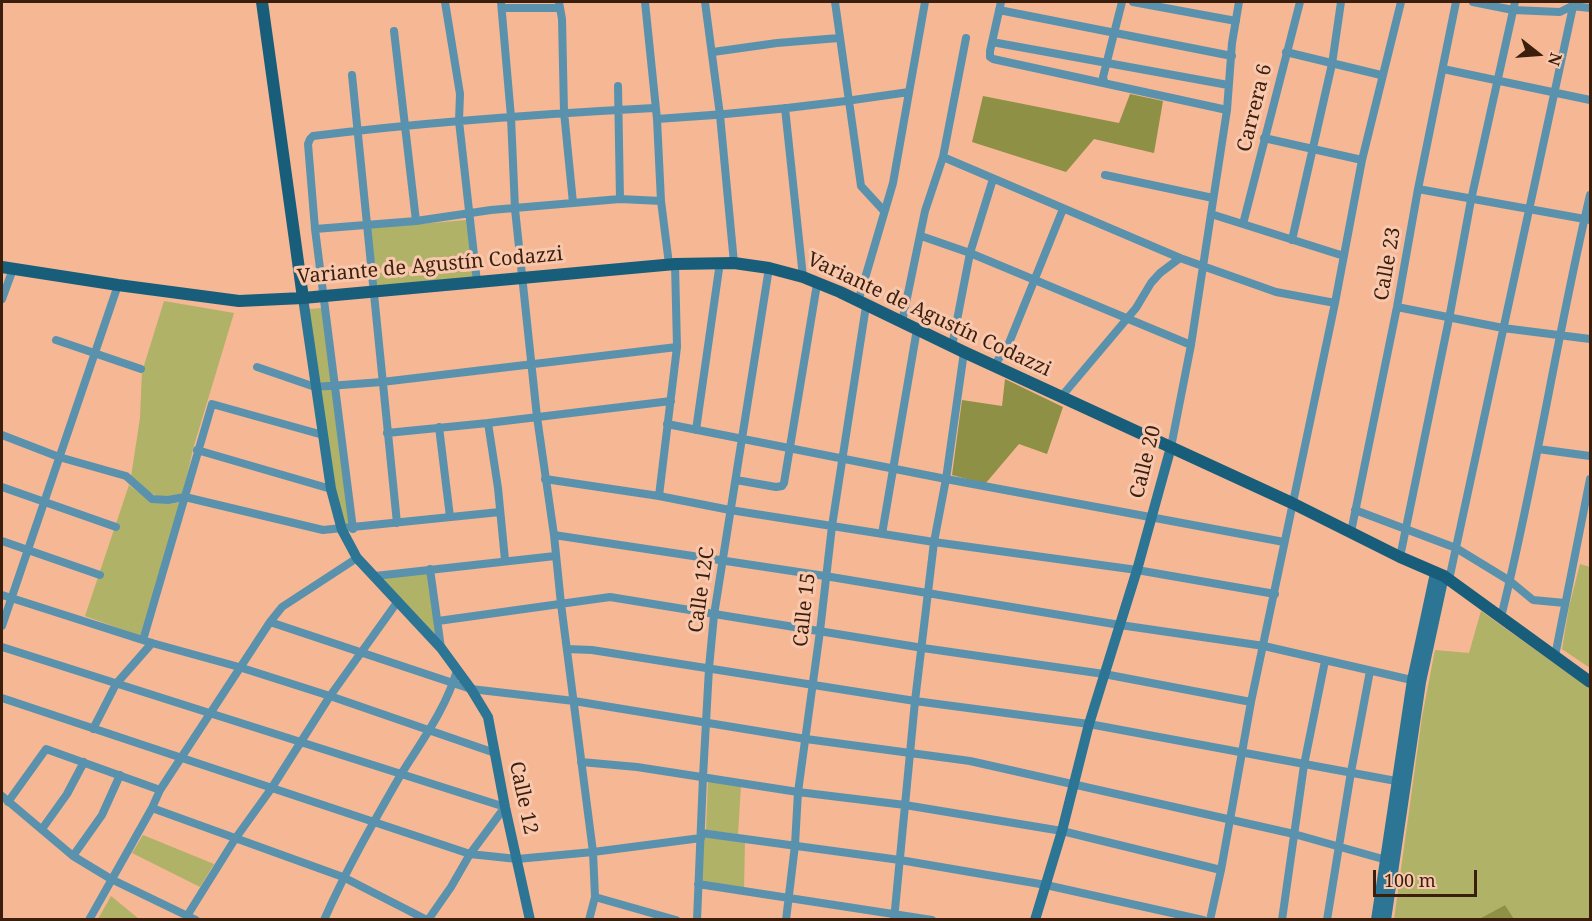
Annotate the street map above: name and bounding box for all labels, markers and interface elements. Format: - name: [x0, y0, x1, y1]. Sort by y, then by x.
- north arrow: [1508, 24, 1568, 84]
- text: N: [1543, 50, 1568, 69]
- street label: Carrera 6: [1233, 62, 1277, 154]
- street label: Calle 23: [1370, 225, 1406, 303]
- street label: Variante de Agustín Codazzi: [296, 242, 564, 290]
- street label: Variante de Agustín Codazzi: [803, 248, 1055, 382]
- street label: Calle 20: [1125, 423, 1167, 501]
- street label: Calle 12C: [684, 546, 720, 634]
- street label: Calle 15: [789, 572, 821, 648]
- street label: Calle 12: [504, 759, 542, 837]
- scale bar: [1376, 858, 1480, 896]
- text: 100 m: [1384, 868, 1436, 892]

